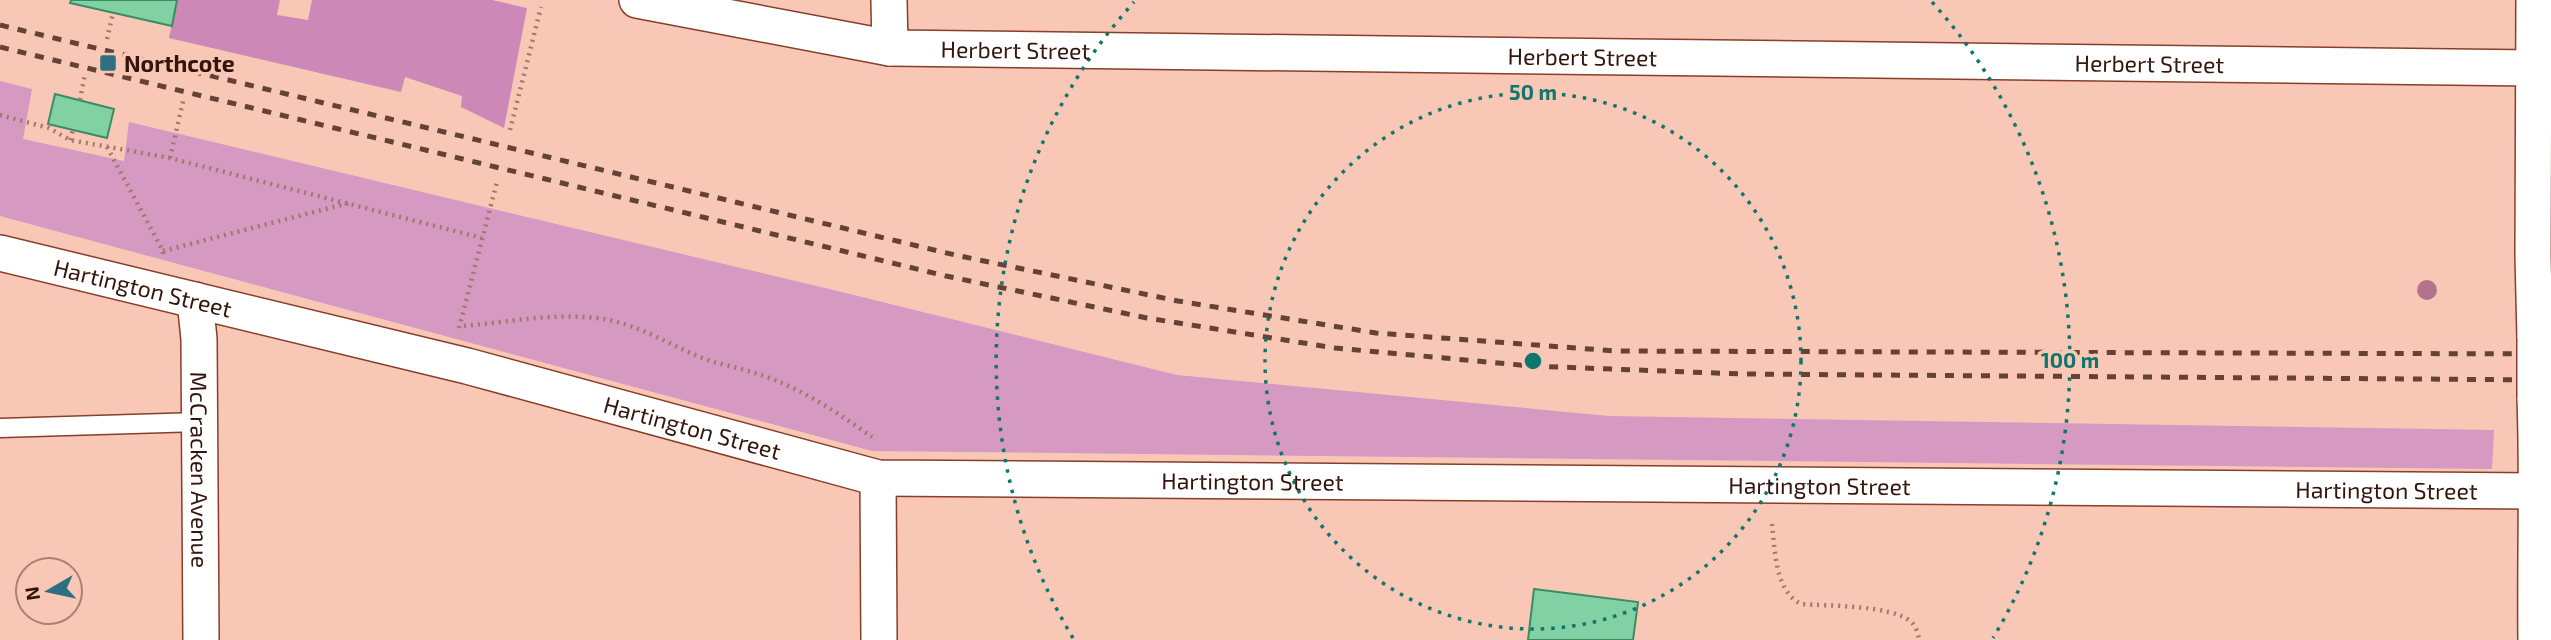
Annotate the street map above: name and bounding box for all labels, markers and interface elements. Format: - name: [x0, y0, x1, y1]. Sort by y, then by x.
- street label: Herbert Street: [941, 35, 1091, 64]
- street label: Herbert Street: [1507, 42, 1658, 71]
- street label: Herbert Street: [2074, 48, 2225, 78]
- place label: Northcote: [124, 49, 235, 77]
- marker: Northcote: [98, 53, 118, 73]
- text: 50 m: [1509, 79, 1557, 104]
- street label: Hartington Street: [51, 253, 235, 323]
- text: 100 m: [2041, 347, 2099, 372]
- centre of rings: [1521, 349, 1545, 373]
- street label: McCracken Avenue: [185, 371, 215, 568]
- street label: Hartington Street: [601, 390, 784, 465]
- street label: Hartington Street: [1161, 466, 1344, 496]
- street label: Hartington Street: [1728, 471, 1911, 500]
- street label: Hartington Street: [2295, 475, 2478, 505]
- north arrow: [14, 556, 84, 626]
- text: N: [19, 585, 44, 602]

